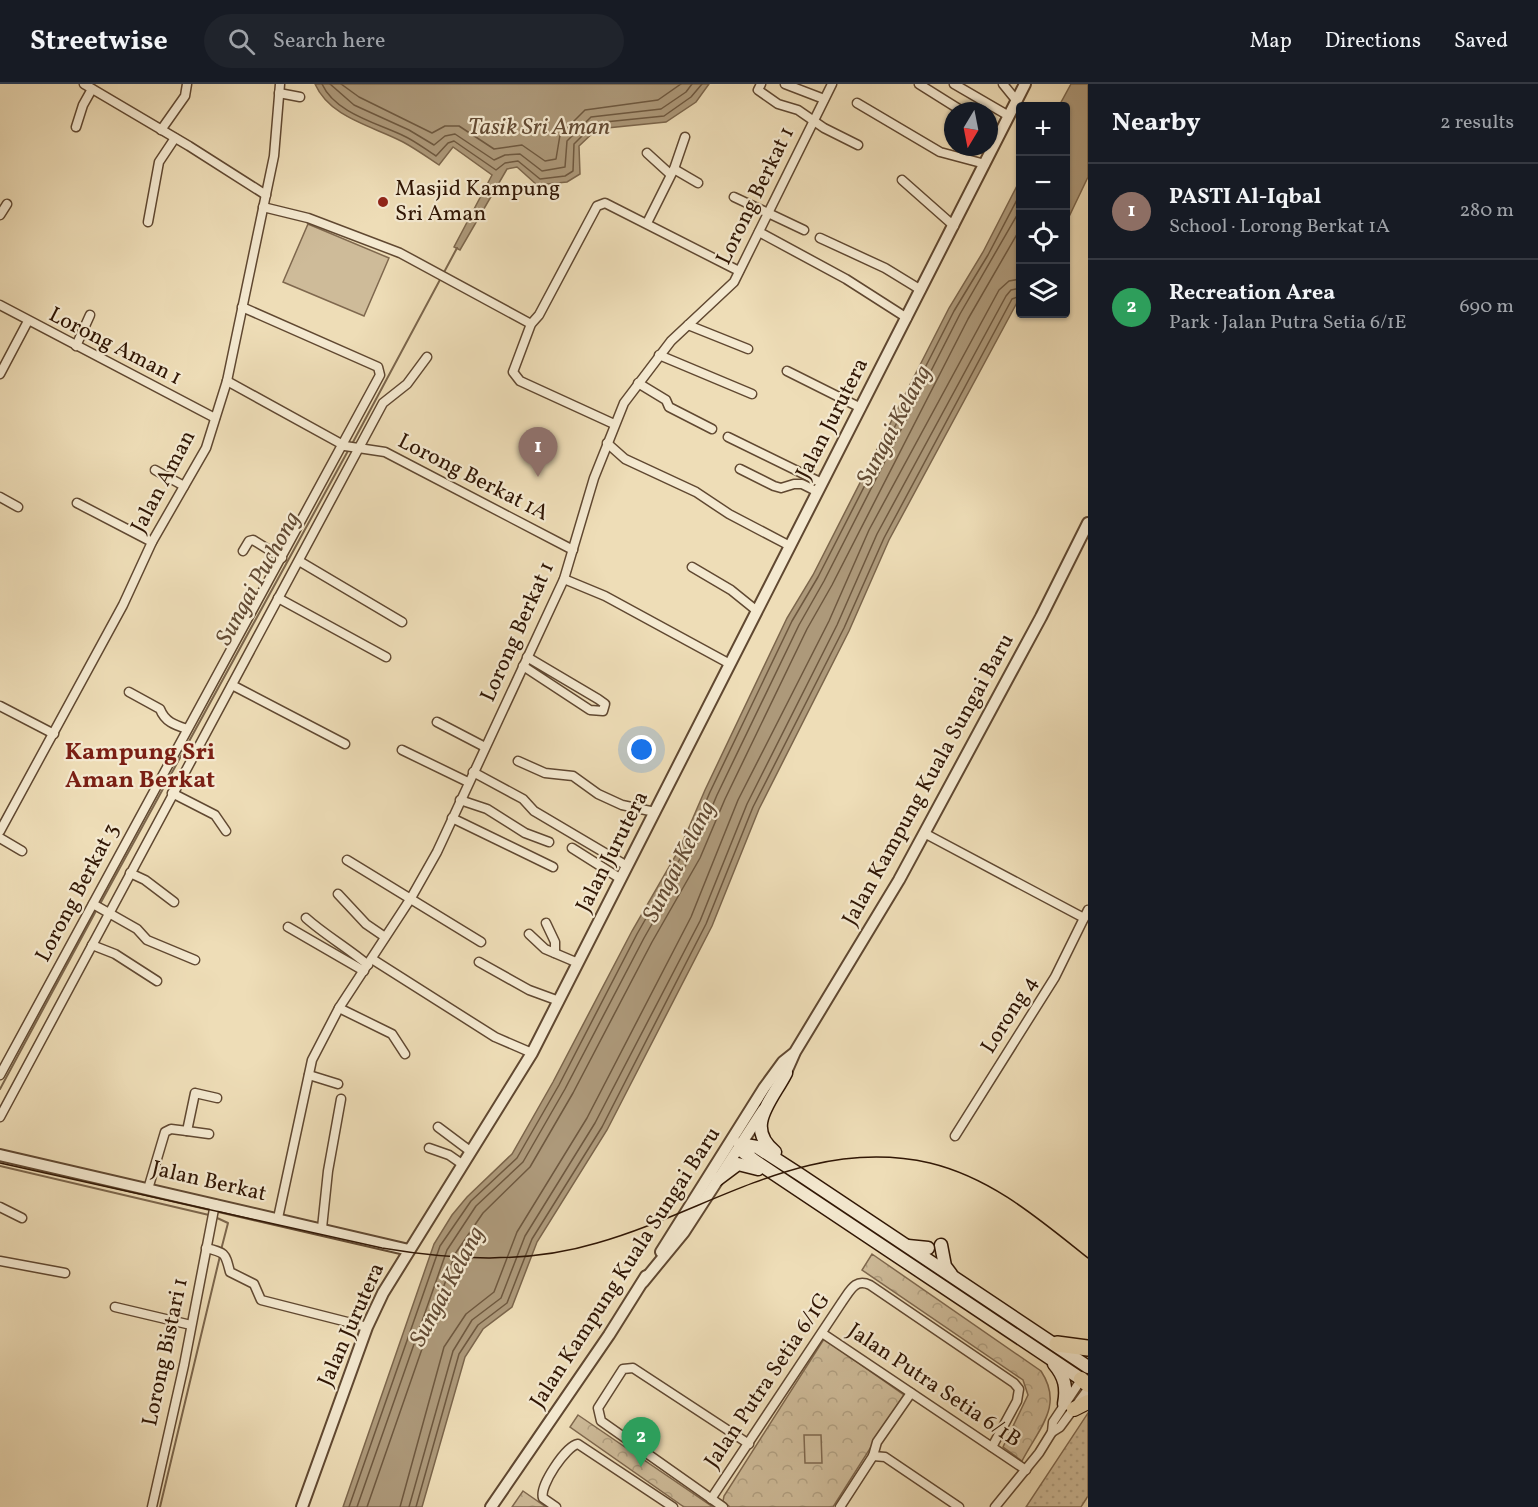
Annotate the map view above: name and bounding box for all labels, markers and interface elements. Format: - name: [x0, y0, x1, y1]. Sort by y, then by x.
- search box: [204, 14, 624, 68]
- text: Streetwise: [30, 22, 168, 61]
- icon: search: [225, 25, 258, 58]
- text: Search here: [273, 26, 385, 57]
- text: Map: [1250, 27, 1292, 56]
- text: Directions: [1325, 27, 1421, 56]
- text: Saved: [1454, 27, 1508, 56]
- north arrow: [944, 102, 998, 156]
- map controls: [1016, 102, 1070, 318]
- button: +: [1016, 102, 1070, 156]
- text: Nearby: [1112, 105, 1201, 141]
- text: 2 results: [1440, 109, 1514, 137]
- water label: Tasik Sri Aman: [468, 111, 610, 145]
- street label: Lorong Berkat 1: [709, 122, 803, 270]
- button: −: [1016, 156, 1070, 210]
- place label: Masjid Kampung Sri Aman: [395, 174, 560, 230]
- text: PASTI Al-Iqbal: [1169, 182, 1321, 213]
- marker: Masjid Kampung Sri Aman: [376, 195, 390, 209]
- text: 1: [1127, 197, 1136, 225]
- text: 280 m: [1459, 197, 1514, 225]
- button: locate: [1016, 210, 1070, 264]
- text: School · Lorong Berkat 1A: [1169, 213, 1390, 241]
- button: layers: [1016, 264, 1070, 318]
- text: Recreation Area: [1169, 278, 1335, 309]
- text: 2: [1126, 293, 1137, 321]
- text: 690 m: [1459, 293, 1514, 321]
- street label: Lorong Aman 1: [43, 300, 187, 394]
- text: Park · Jalan Putra Setia 6/1E: [1169, 309, 1407, 337]
- street label: Jalan Jurutera: [789, 353, 877, 485]
- water label: Sungai Kelang: [849, 359, 941, 492]
- street label: Jalan Aman: [124, 425, 204, 539]
- pin: 1: [518, 428, 558, 477]
- street label: Lorong Berkat 1A: [393, 429, 553, 527]
- water label: Sungai Puchong: [208, 506, 310, 652]
- street label: Lorong Berkat 1: [473, 557, 563, 707]
- street label: Jalan Kampung Kuala Sungai Baru: [835, 628, 1023, 932]
- your location: [627, 735, 656, 764]
- district label: Kampung Sri Aman Berkat: [65, 736, 215, 798]
- street label: Jalan Jurutera: [569, 786, 657, 918]
- water label: Sungai Kelang: [635, 795, 725, 929]
- street label: Lorong Berkat 3: [28, 818, 128, 968]
- street label: Lorong 4: [974, 970, 1046, 1060]
- street label: Jalan Kampung Kuala Sungai Baru: [523, 1121, 729, 1415]
- street label: Jalan Berkat: [149, 1154, 270, 1210]
- water label: Sungai Kelang: [402, 1220, 494, 1353]
- street label: Jalan Jurutera: [311, 1258, 393, 1392]
- street label: Lorong Bistari 1: [135, 1275, 197, 1429]
- street label: Jalan Putra Setia 6/1G: [698, 1287, 838, 1475]
- street label: Jalan Putra Setia 6/1B: [841, 1316, 1027, 1456]
- pin: 2: [622, 1418, 660, 1467]

